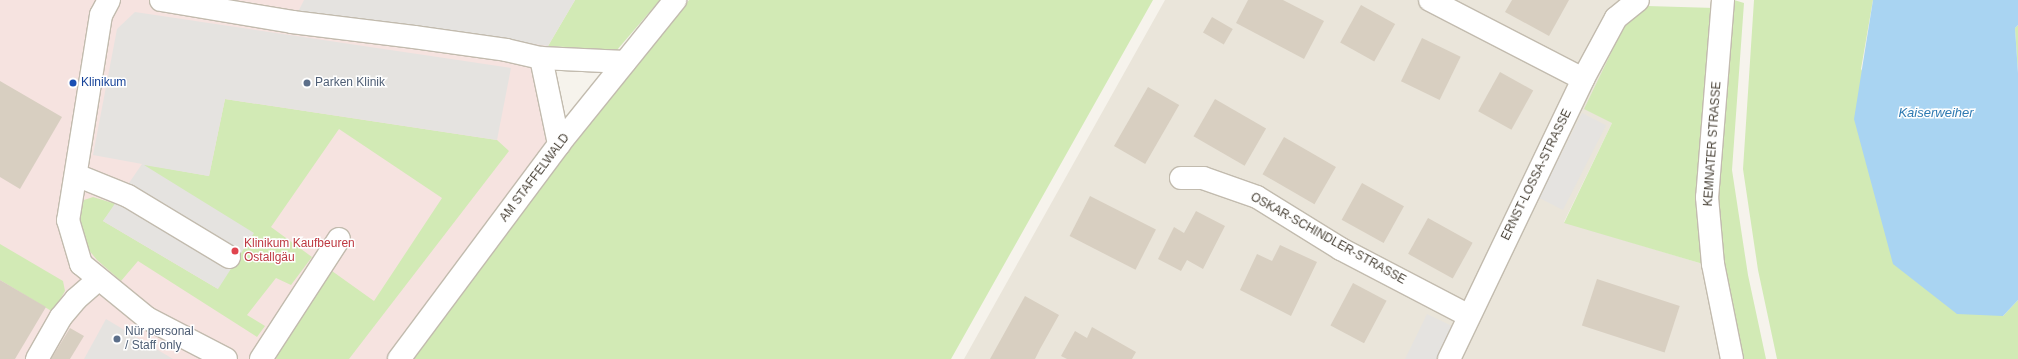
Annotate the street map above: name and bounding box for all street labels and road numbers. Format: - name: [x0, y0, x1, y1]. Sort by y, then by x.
- street label: KEMNATER STRASSE: [1701, 81, 1725, 207]
- street label: ERNST-LOSSA-STRASSE: [1499, 107, 1575, 243]
- street label: AM STAFFELWALD: [497, 131, 573, 225]
- street label: OSKAR-SCHINDLER-STRASSE: [1248, 190, 1408, 288]

